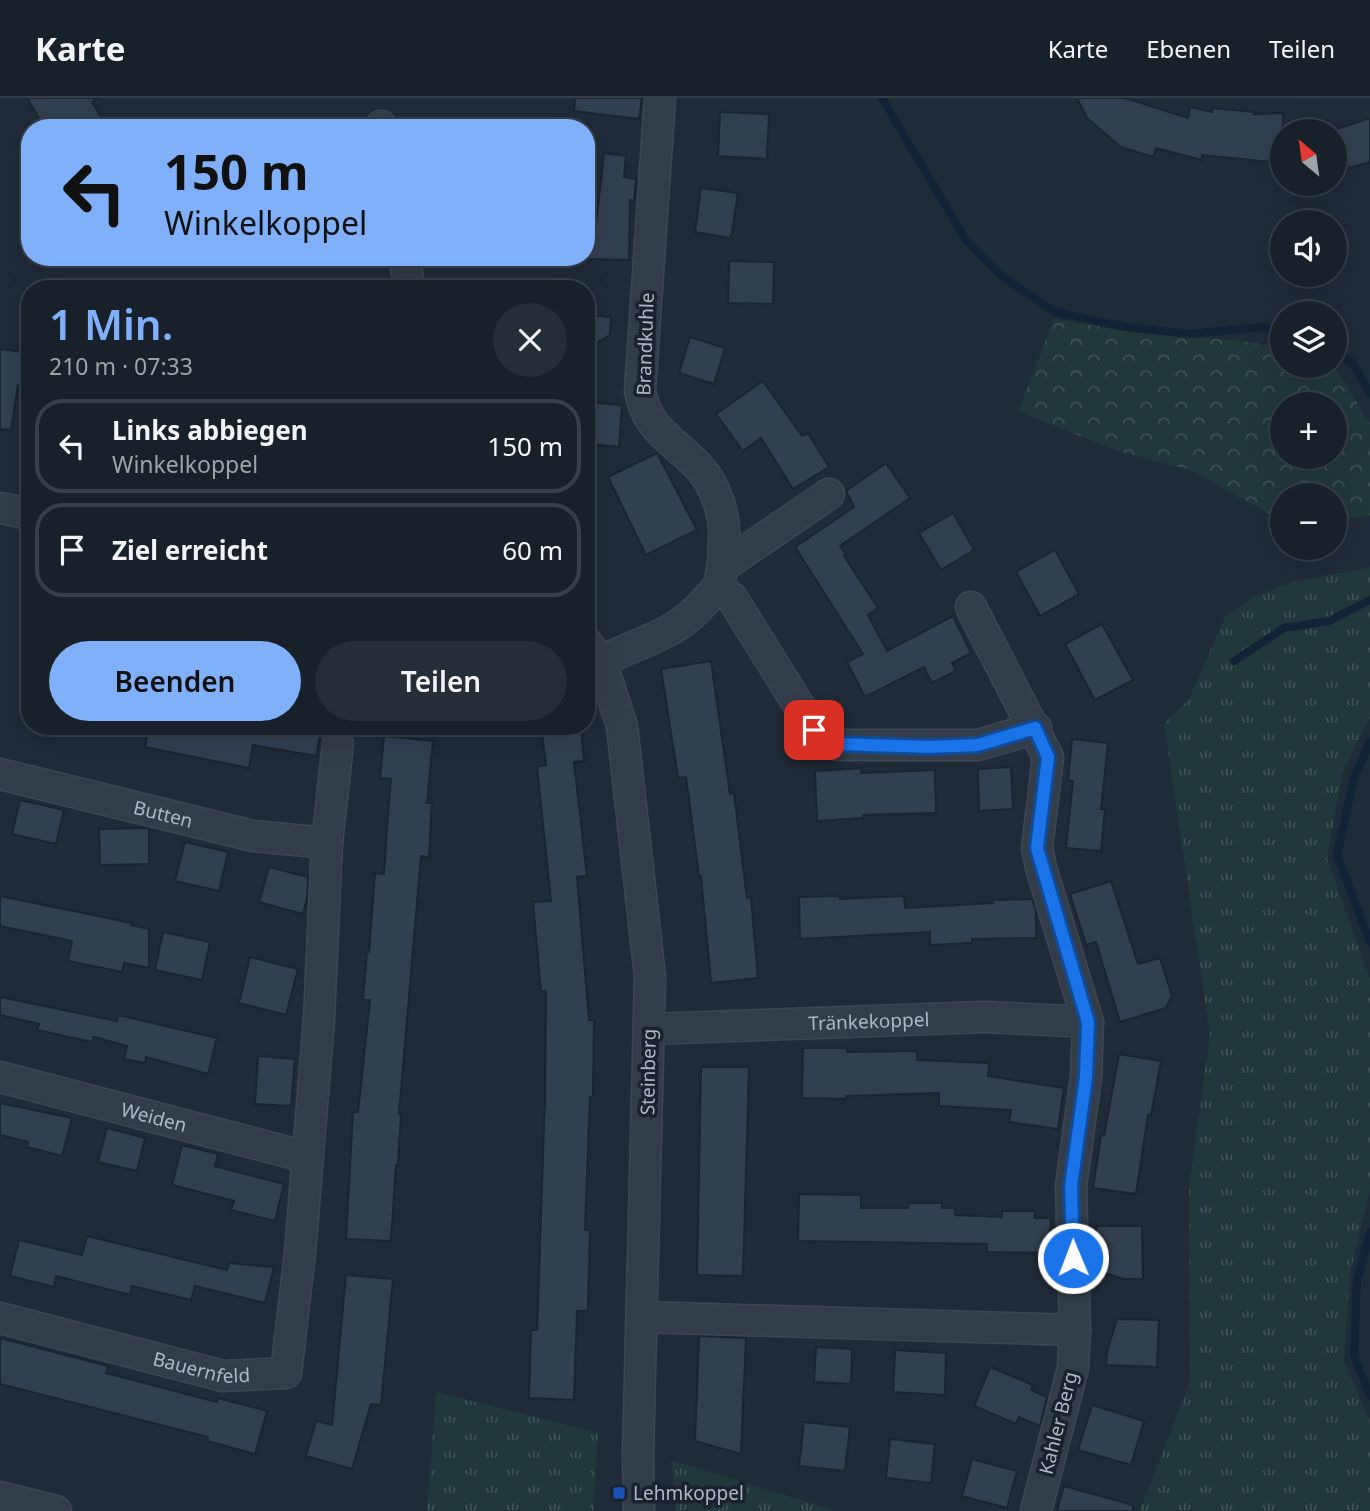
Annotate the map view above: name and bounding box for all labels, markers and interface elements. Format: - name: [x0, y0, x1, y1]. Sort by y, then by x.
- text: Karte: [35, 26, 125, 71]
- text: Karte: [1048, 32, 1108, 65]
- text: Ebenen: [1146, 32, 1231, 65]
- text: Teilen: [1269, 32, 1335, 65]
- north arrow: [1270, 119, 1348, 196]
- map controls: [1270, 119, 1347, 560]
- text: 150 m: [164, 138, 309, 204]
- icon: left: [49, 147, 140, 238]
- text: Winkelkoppel: [164, 201, 367, 244]
- button: sound: [1270, 210, 1347, 287]
- street label: Brandkuhle: [630, 292, 660, 396]
- text: 1 Min.: [49, 295, 173, 352]
- button: layers: [1270, 301, 1347, 378]
- button: close: [493, 303, 567, 377]
- text: 210 m · 07:33: [49, 350, 193, 382]
- button: +: [1270, 392, 1347, 469]
- text: Links abbiegen: [112, 412, 308, 448]
- icon: left: [53, 427, 91, 465]
- text: 150 m: [487, 428, 563, 464]
- text: Winkelkoppel: [112, 448, 258, 480]
- button: −: [1270, 483, 1347, 560]
- icon: arrive: [53, 531, 91, 569]
- text: Ziel erreicht: [112, 532, 268, 568]
- text: 60 m: [502, 532, 563, 568]
- button: Beenden: [49, 641, 301, 721]
- button: Teilen: [315, 641, 567, 721]
- pin: [784, 700, 844, 760]
- icon: arrive: [795, 711, 833, 749]
- street label: Butten: [131, 794, 196, 834]
- street label: Tränkekoppel: [808, 1006, 930, 1036]
- street label: Steinberg: [634, 1029, 662, 1115]
- street label: Weiden: [118, 1096, 190, 1138]
- position arrow: [1036, 1221, 1110, 1295]
- street label: Bauernfeld: [150, 1345, 251, 1389]
- street label: Kahler Berg: [1033, 1369, 1083, 1477]
- place label: Lehmkoppel: [633, 1480, 744, 1506]
- marker: Lehmkoppel: [611, 1485, 627, 1501]

